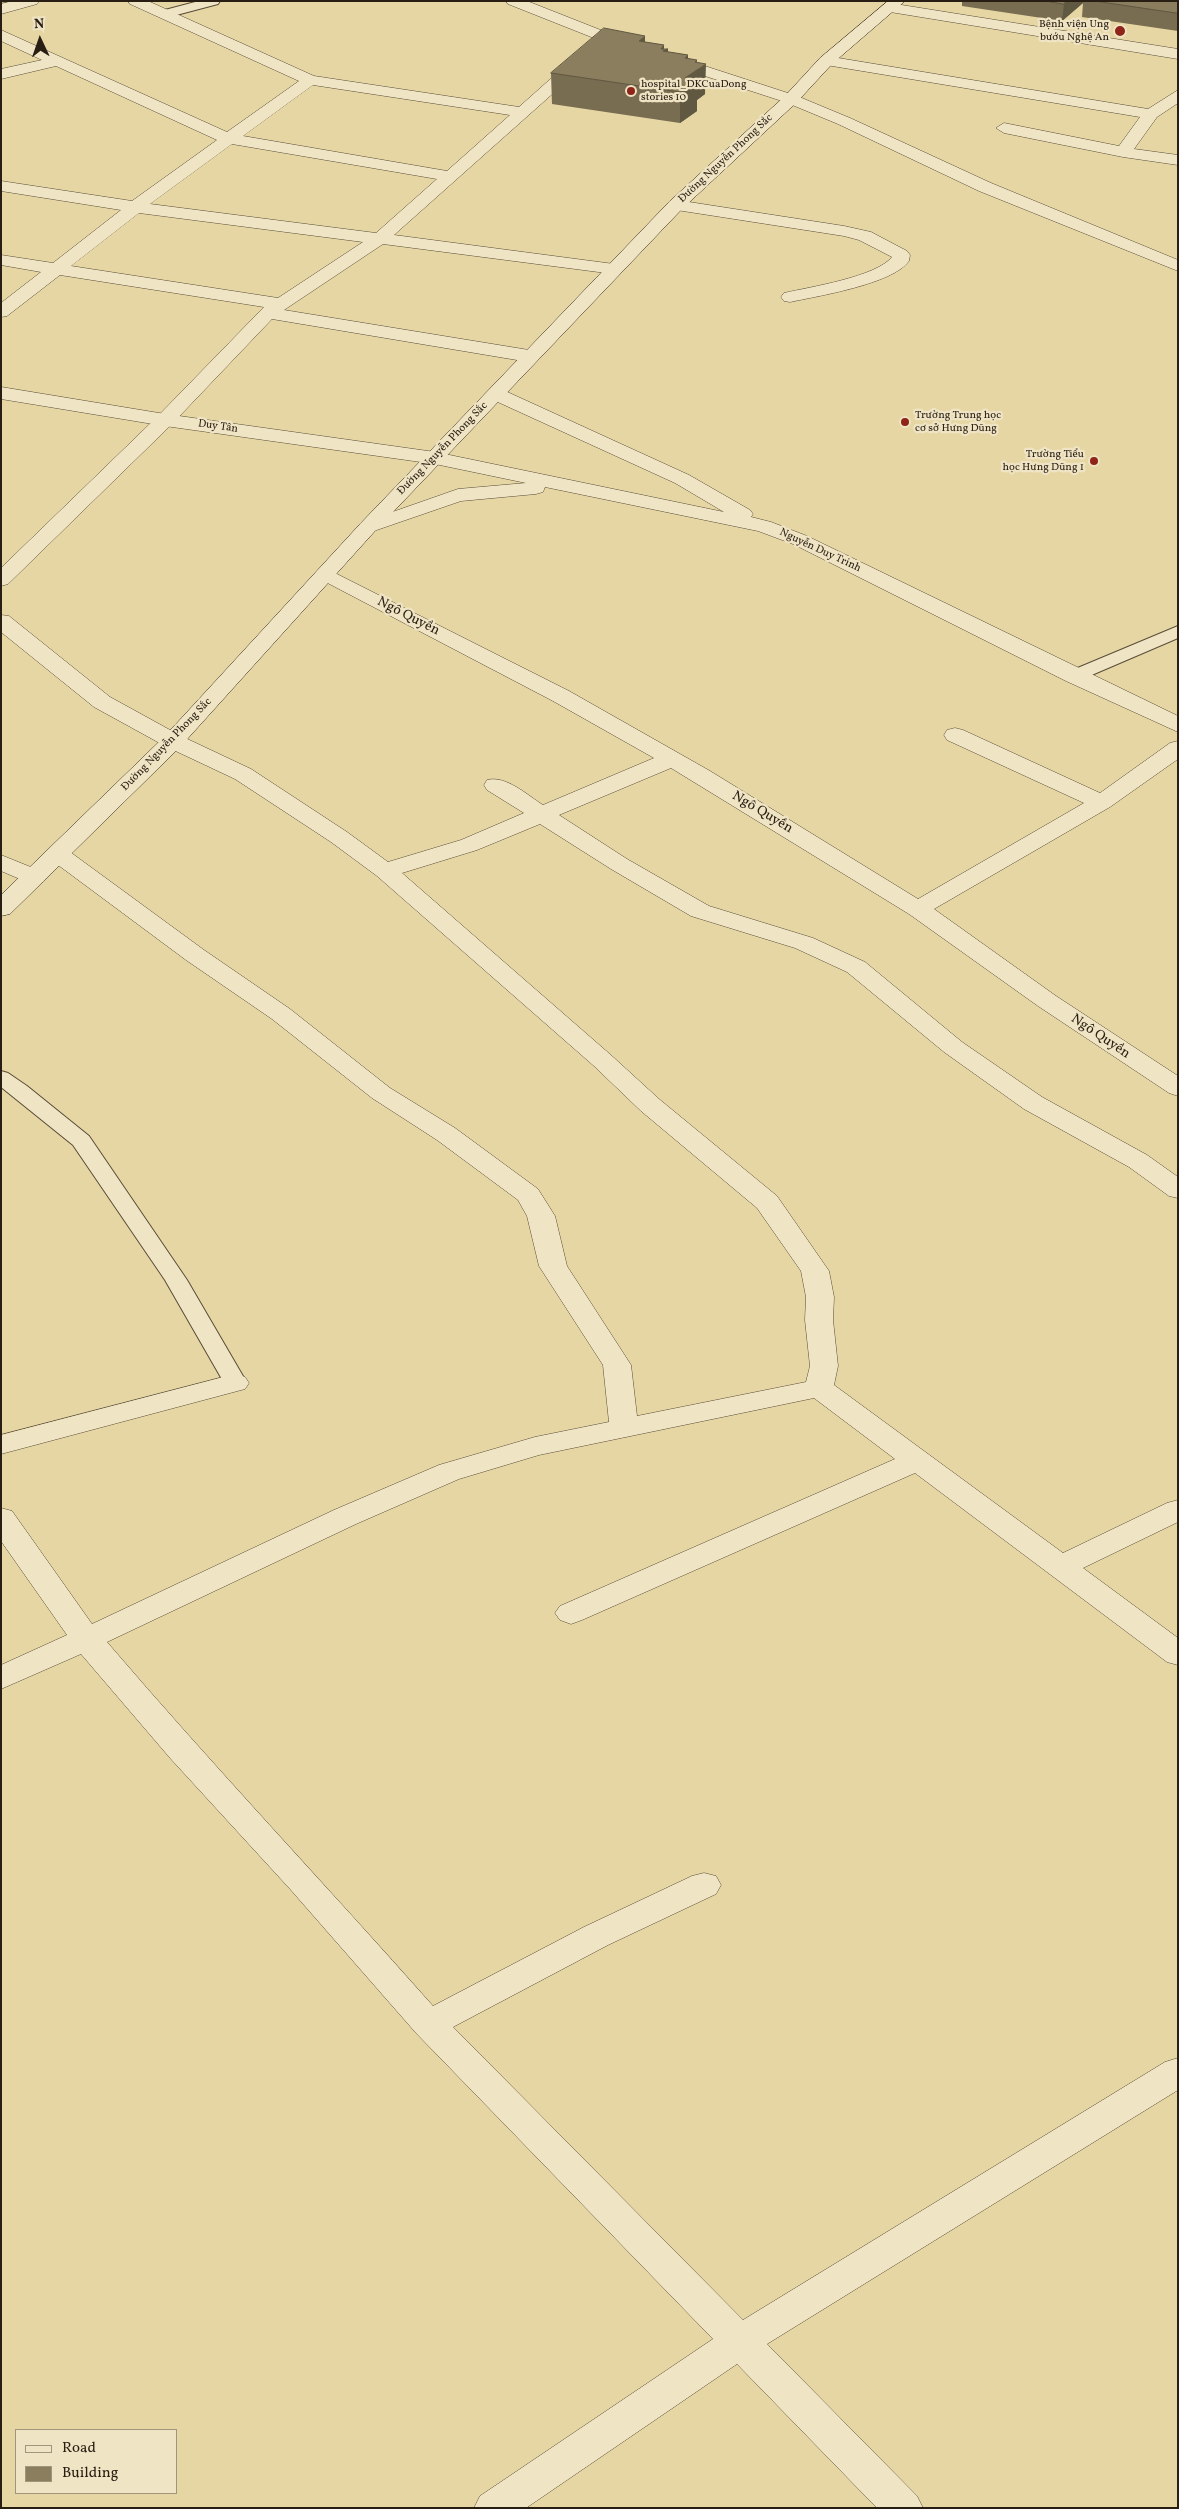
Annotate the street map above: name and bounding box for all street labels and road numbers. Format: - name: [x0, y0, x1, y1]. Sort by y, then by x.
- street label: Đường Nguyễn Phong Sắc: [676, 112, 776, 206]
- street label: Đường Nguyễn Phong Sắc: [395, 400, 491, 498]
- street label: Duy Tân: [197, 418, 239, 436]
- street label: Nguyễn Duy Trinh: [777, 526, 863, 576]
- street label: Ngô Quyền: [374, 594, 442, 640]
- street label: Đường Nguyễn Phong Sắc: [119, 696, 215, 794]
- street label: Ngô Quyền: [729, 788, 795, 838]
- street label: Ngô Quyền: [1067, 1011, 1133, 1063]

